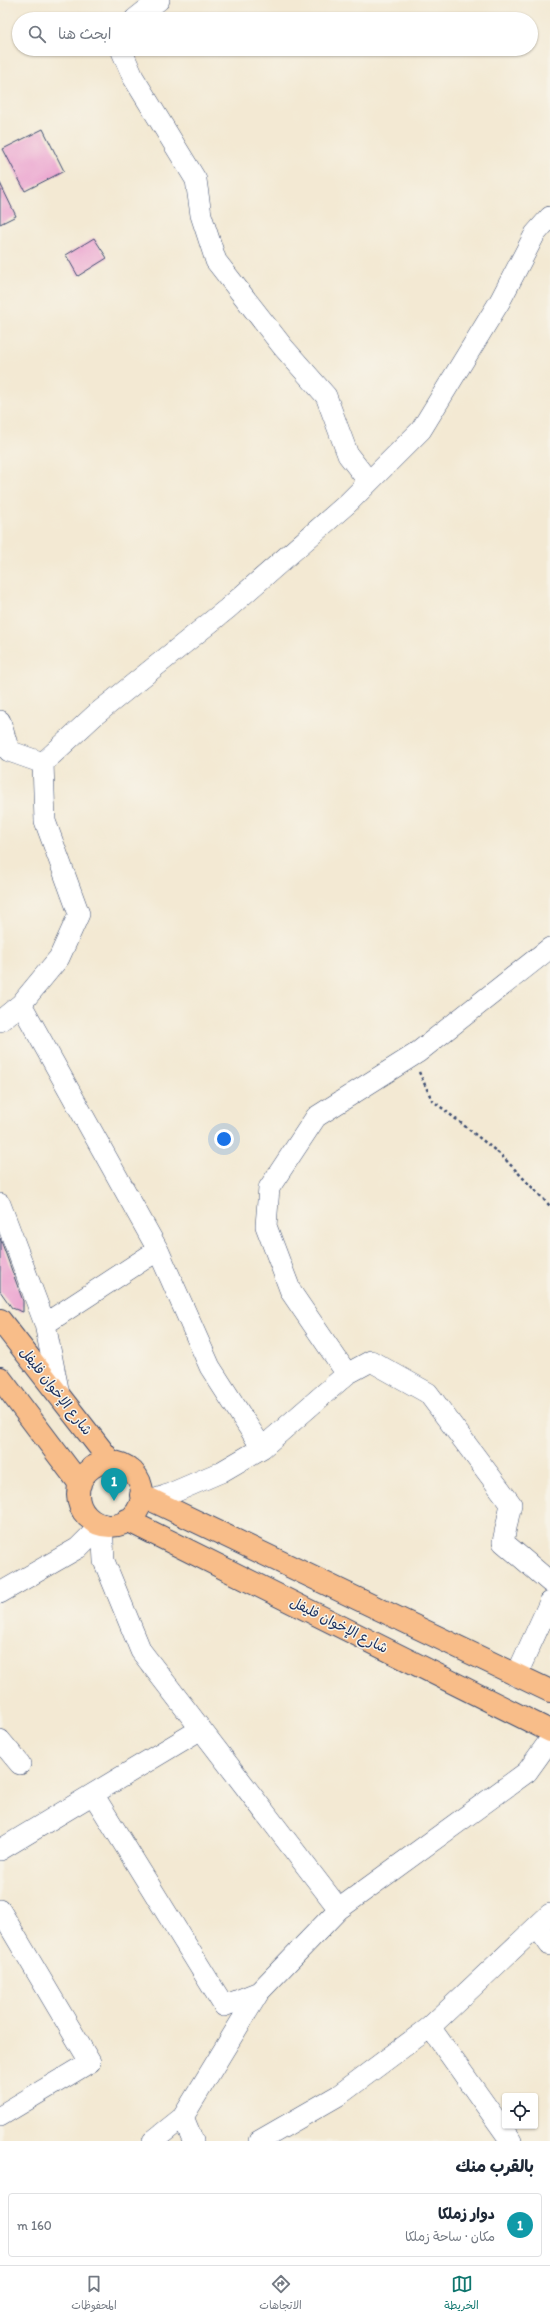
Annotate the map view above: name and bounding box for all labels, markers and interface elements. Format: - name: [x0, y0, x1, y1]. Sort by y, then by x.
- search box: [12, 12, 538, 56]
- icon: search: [26, 23, 48, 45]
- text: ابحث هنا: [58, 25, 112, 43]
- your location: [214, 1129, 234, 1149]
- street label: شارع الإخوان فليفل: [15, 1343, 96, 1439]
- pin: 1: [101, 1468, 127, 1501]
- street label: شارع الإخوان فليفل: [287, 1593, 391, 1658]
- map controls: [502, 2093, 538, 2129]
- button: locate: [502, 2093, 538, 2129]
- text: بالقرب منك: [456, 2156, 534, 2176]
- text: دوار زملكا: [438, 2205, 495, 2223]
- text: 160 m: [17, 2218, 52, 2233]
- text: 1: [517, 2218, 523, 2233]
- text: مكان · ساحة زملكا: [405, 2229, 495, 2244]
- tab: المحفوظات: [71, 2273, 117, 2315]
- tab: الاتجاهات: [259, 2273, 302, 2315]
- tab: الخريطة: [444, 2273, 479, 2315]

